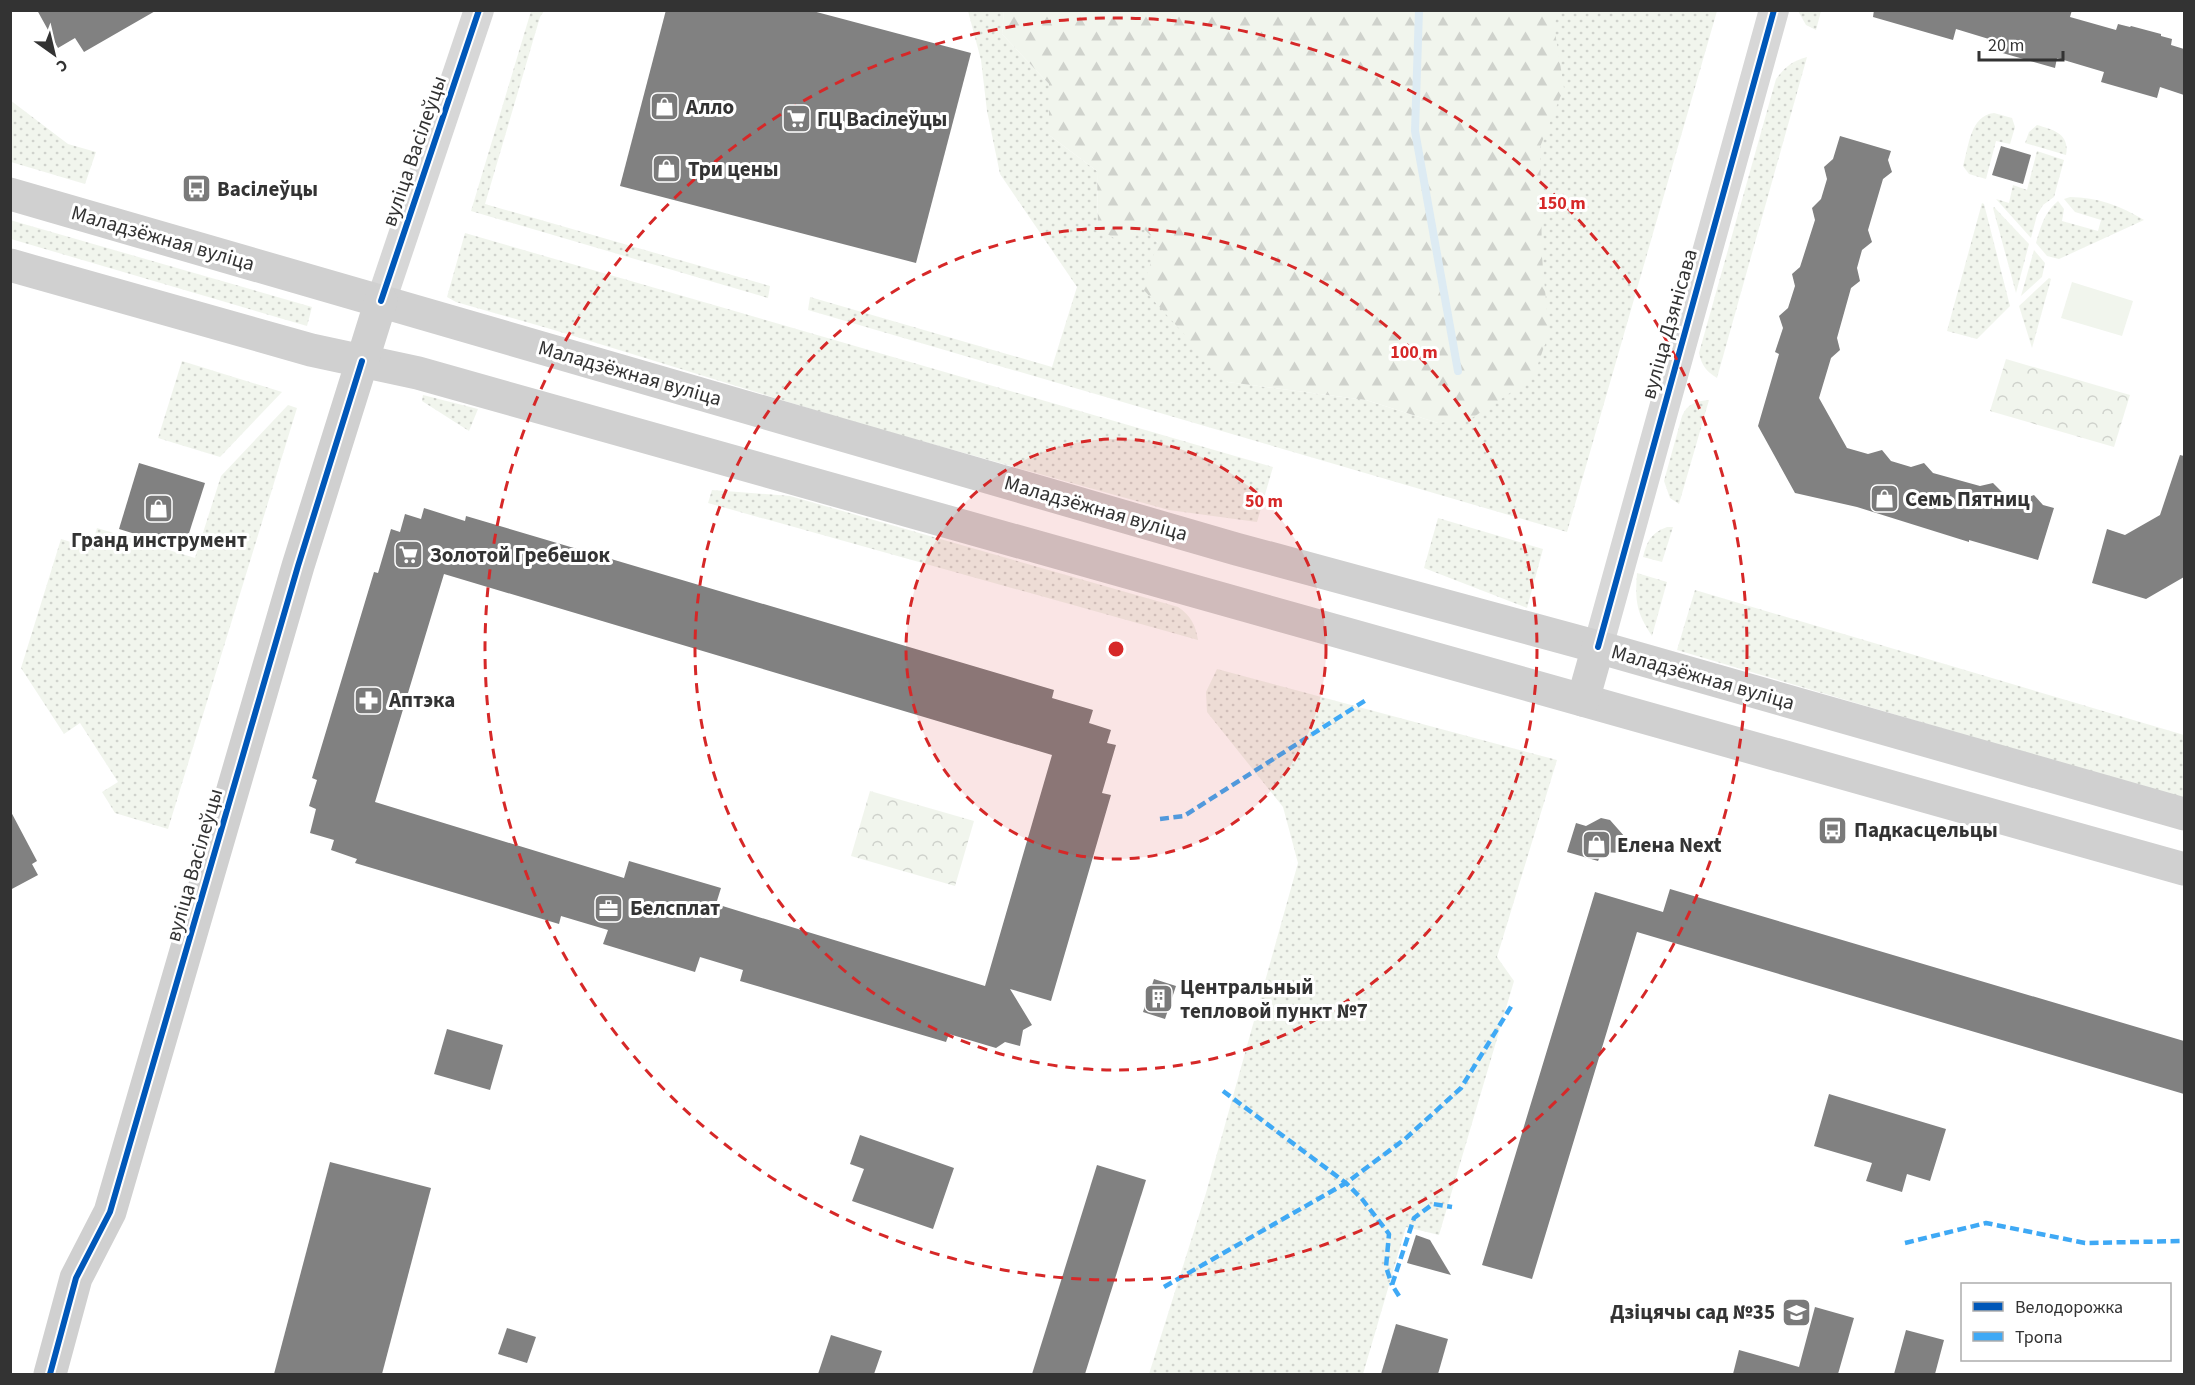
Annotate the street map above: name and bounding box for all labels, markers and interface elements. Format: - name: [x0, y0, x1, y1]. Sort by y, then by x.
- north arrow: [24, 24, 84, 84]
- scale bar: [1979, 24, 2063, 62]
- text: 20 m: [1988, 33, 2024, 58]
- text: С: [52, 54, 72, 77]
- street label: вуліца Васілеўцы: [374, 71, 454, 231]
- shop icon: Алло: [649, 91, 681, 123]
- place label: Алло: [685, 92, 734, 122]
- supermarket icon: ГЦ Васілеўцы: [780, 103, 812, 135]
- place label: ГЦ Васілеўцы: [817, 104, 947, 134]
- shop icon: Три цены: [651, 153, 683, 185]
- place label: Три цены: [688, 154, 778, 184]
- bus stop icon: Васілеўцы: [180, 173, 212, 205]
- place label: Васілеўцы: [217, 174, 318, 204]
- text: 150 m: [1538, 191, 1586, 216]
- street label: Маладзёжная вуліца: [68, 197, 258, 279]
- street label: вуліца Дзянісава: [1633, 245, 1705, 403]
- street label: Маладзёжная вуліца: [535, 332, 725, 414]
- text: 100 m: [1390, 340, 1438, 365]
- street label: Маладзёжная вуліца: [1001, 467, 1191, 549]
- shop icon: Семь Пятниц: [1868, 483, 1900, 515]
- place label: Семь Пятниц: [1905, 484, 2030, 514]
- text: 50 m: [1245, 489, 1283, 514]
- shop icon: Гранд инструмент: [143, 493, 175, 525]
- place label: Гранд инструмент: [71, 525, 247, 555]
- supermarket icon: Золотой Гребешок: [393, 539, 425, 571]
- place label: Золотой Гребешок: [430, 540, 611, 570]
- street label: Маладзёжная вуліца: [1608, 636, 1798, 718]
- centre of rings: [1106, 639, 1126, 659]
- pharmacy icon: Аптэка: [352, 684, 384, 716]
- place label: Аптэка: [388, 685, 455, 715]
- street label: вуліца Васілеўцы: [158, 785, 230, 945]
- bus stop icon: Падкасцельцы: [1817, 814, 1849, 846]
- place label: Падкасцельцы: [1854, 815, 1998, 845]
- shop icon: Елена Next: [1580, 829, 1612, 861]
- place label: Елена Next: [1617, 830, 1722, 860]
- office icon: Белсплат: [593, 892, 625, 924]
- place label: Белсплат: [630, 893, 720, 923]
- place label: Центральный тепловой пункт №7: [1180, 972, 1368, 1026]
- building icon: Центральный тепловой пункт №7: [1143, 983, 1175, 1015]
- legend: [1961, 1283, 2171, 1361]
- text: Велодорожка: [2015, 1295, 2123, 1320]
- school or university icon: Дзіцячы сад №35: [1780, 1296, 1812, 1328]
- place label: Дзіцячы сад №35: [1610, 1297, 1775, 1327]
- text: Тропа: [2015, 1325, 2063, 1350]

